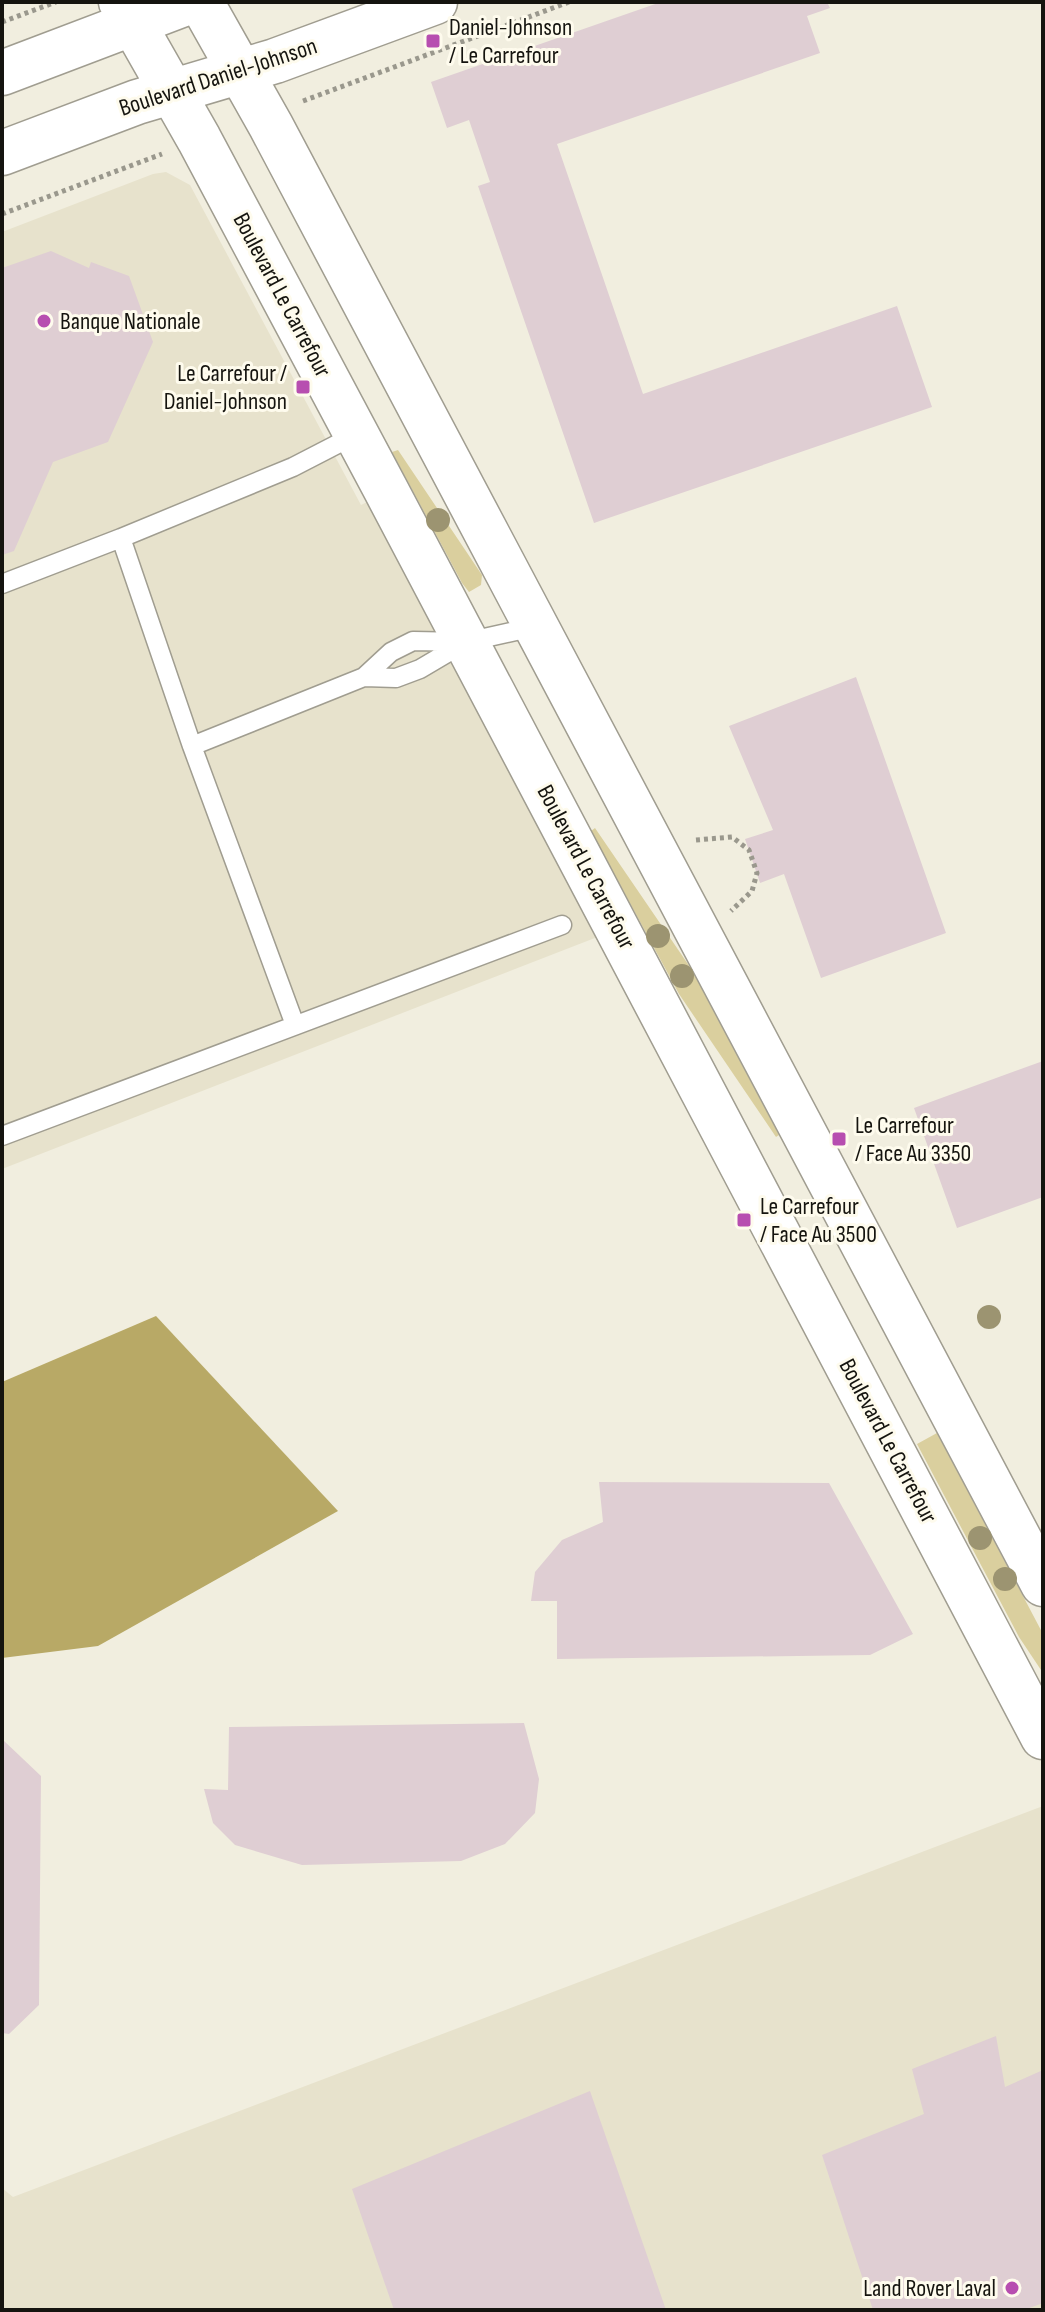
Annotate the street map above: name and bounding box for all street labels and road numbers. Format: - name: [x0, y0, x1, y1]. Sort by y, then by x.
- street label: Boulevard Daniel-Johnson: [115, 31, 321, 123]
- street label: Boulevard Le Carrefour: [226, 208, 338, 382]
- street label: Boulevard Le Carrefour: [530, 780, 642, 954]
- street label: Boulevard Le Carrefour: [832, 1354, 944, 1528]

